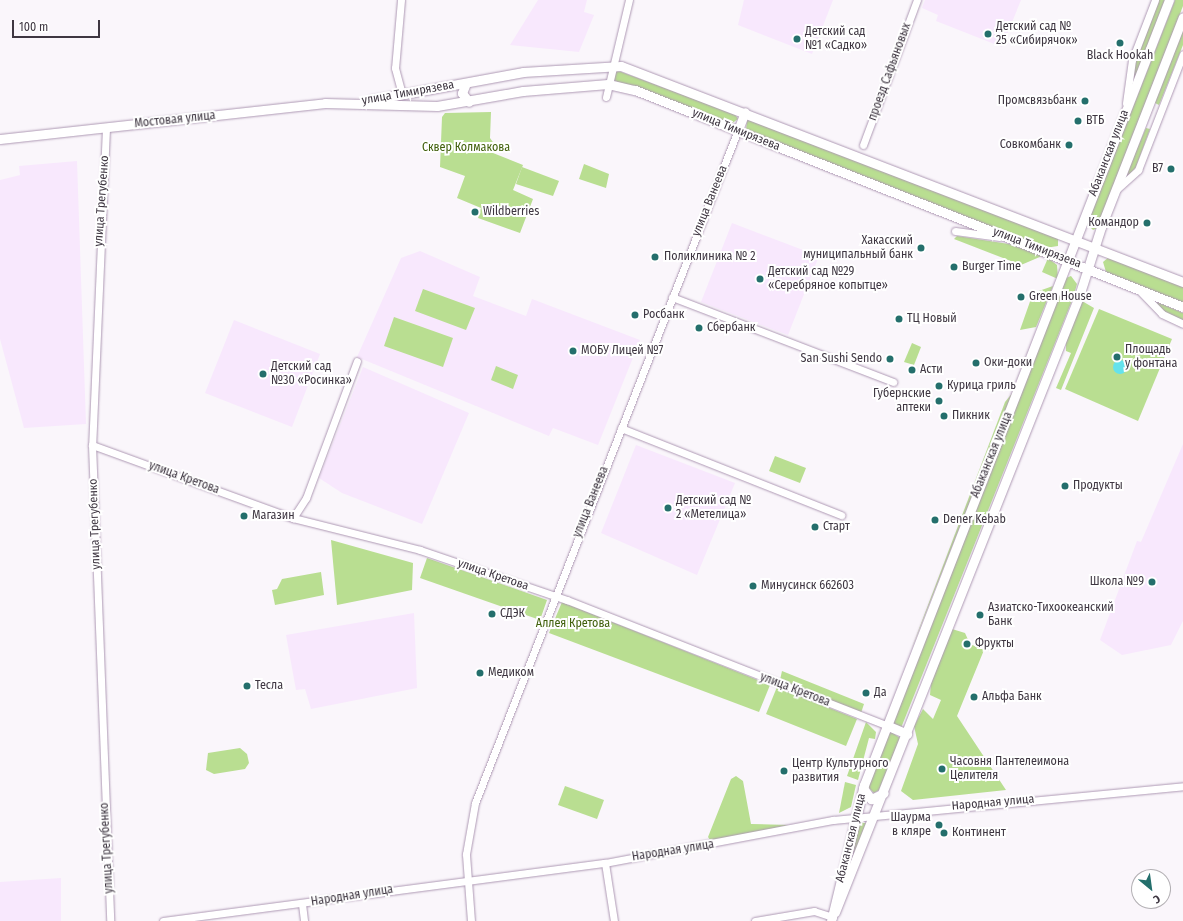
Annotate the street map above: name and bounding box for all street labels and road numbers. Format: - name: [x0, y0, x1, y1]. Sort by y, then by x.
- street label: проезд Сафьяновых: [866, 21, 914, 123]
- street label: улица Тимирязева: [361, 78, 455, 108]
- street label: улица Тимирязева: [690, 106, 782, 154]
- street label: Абаканская улица: [1086, 108, 1132, 198]
- street label: Мостовая улица: [134, 109, 216, 131]
- street label: улица Трегубенко: [92, 155, 112, 247]
- street label: улица Ванеева: [689, 163, 731, 239]
- street label: улица Тимирязева: [991, 225, 1083, 271]
- street label: Абаканская улица: [968, 410, 1016, 500]
- street label: улица Кретова: [147, 459, 221, 497]
- street label: улица Ванеева: [570, 464, 612, 540]
- street label: улица Трегубенко: [86, 478, 104, 570]
- street label: улица Кретова: [456, 556, 530, 594]
- street label: улица Кретова: [758, 670, 832, 710]
- street label: Абаканская улица: [833, 792, 869, 884]
- street label: Народная улица: [951, 792, 1035, 814]
- street label: улица Трегубенко: [97, 802, 117, 894]
- street label: Народная улица: [631, 837, 715, 865]
- street label: Народная улица: [310, 882, 394, 910]

